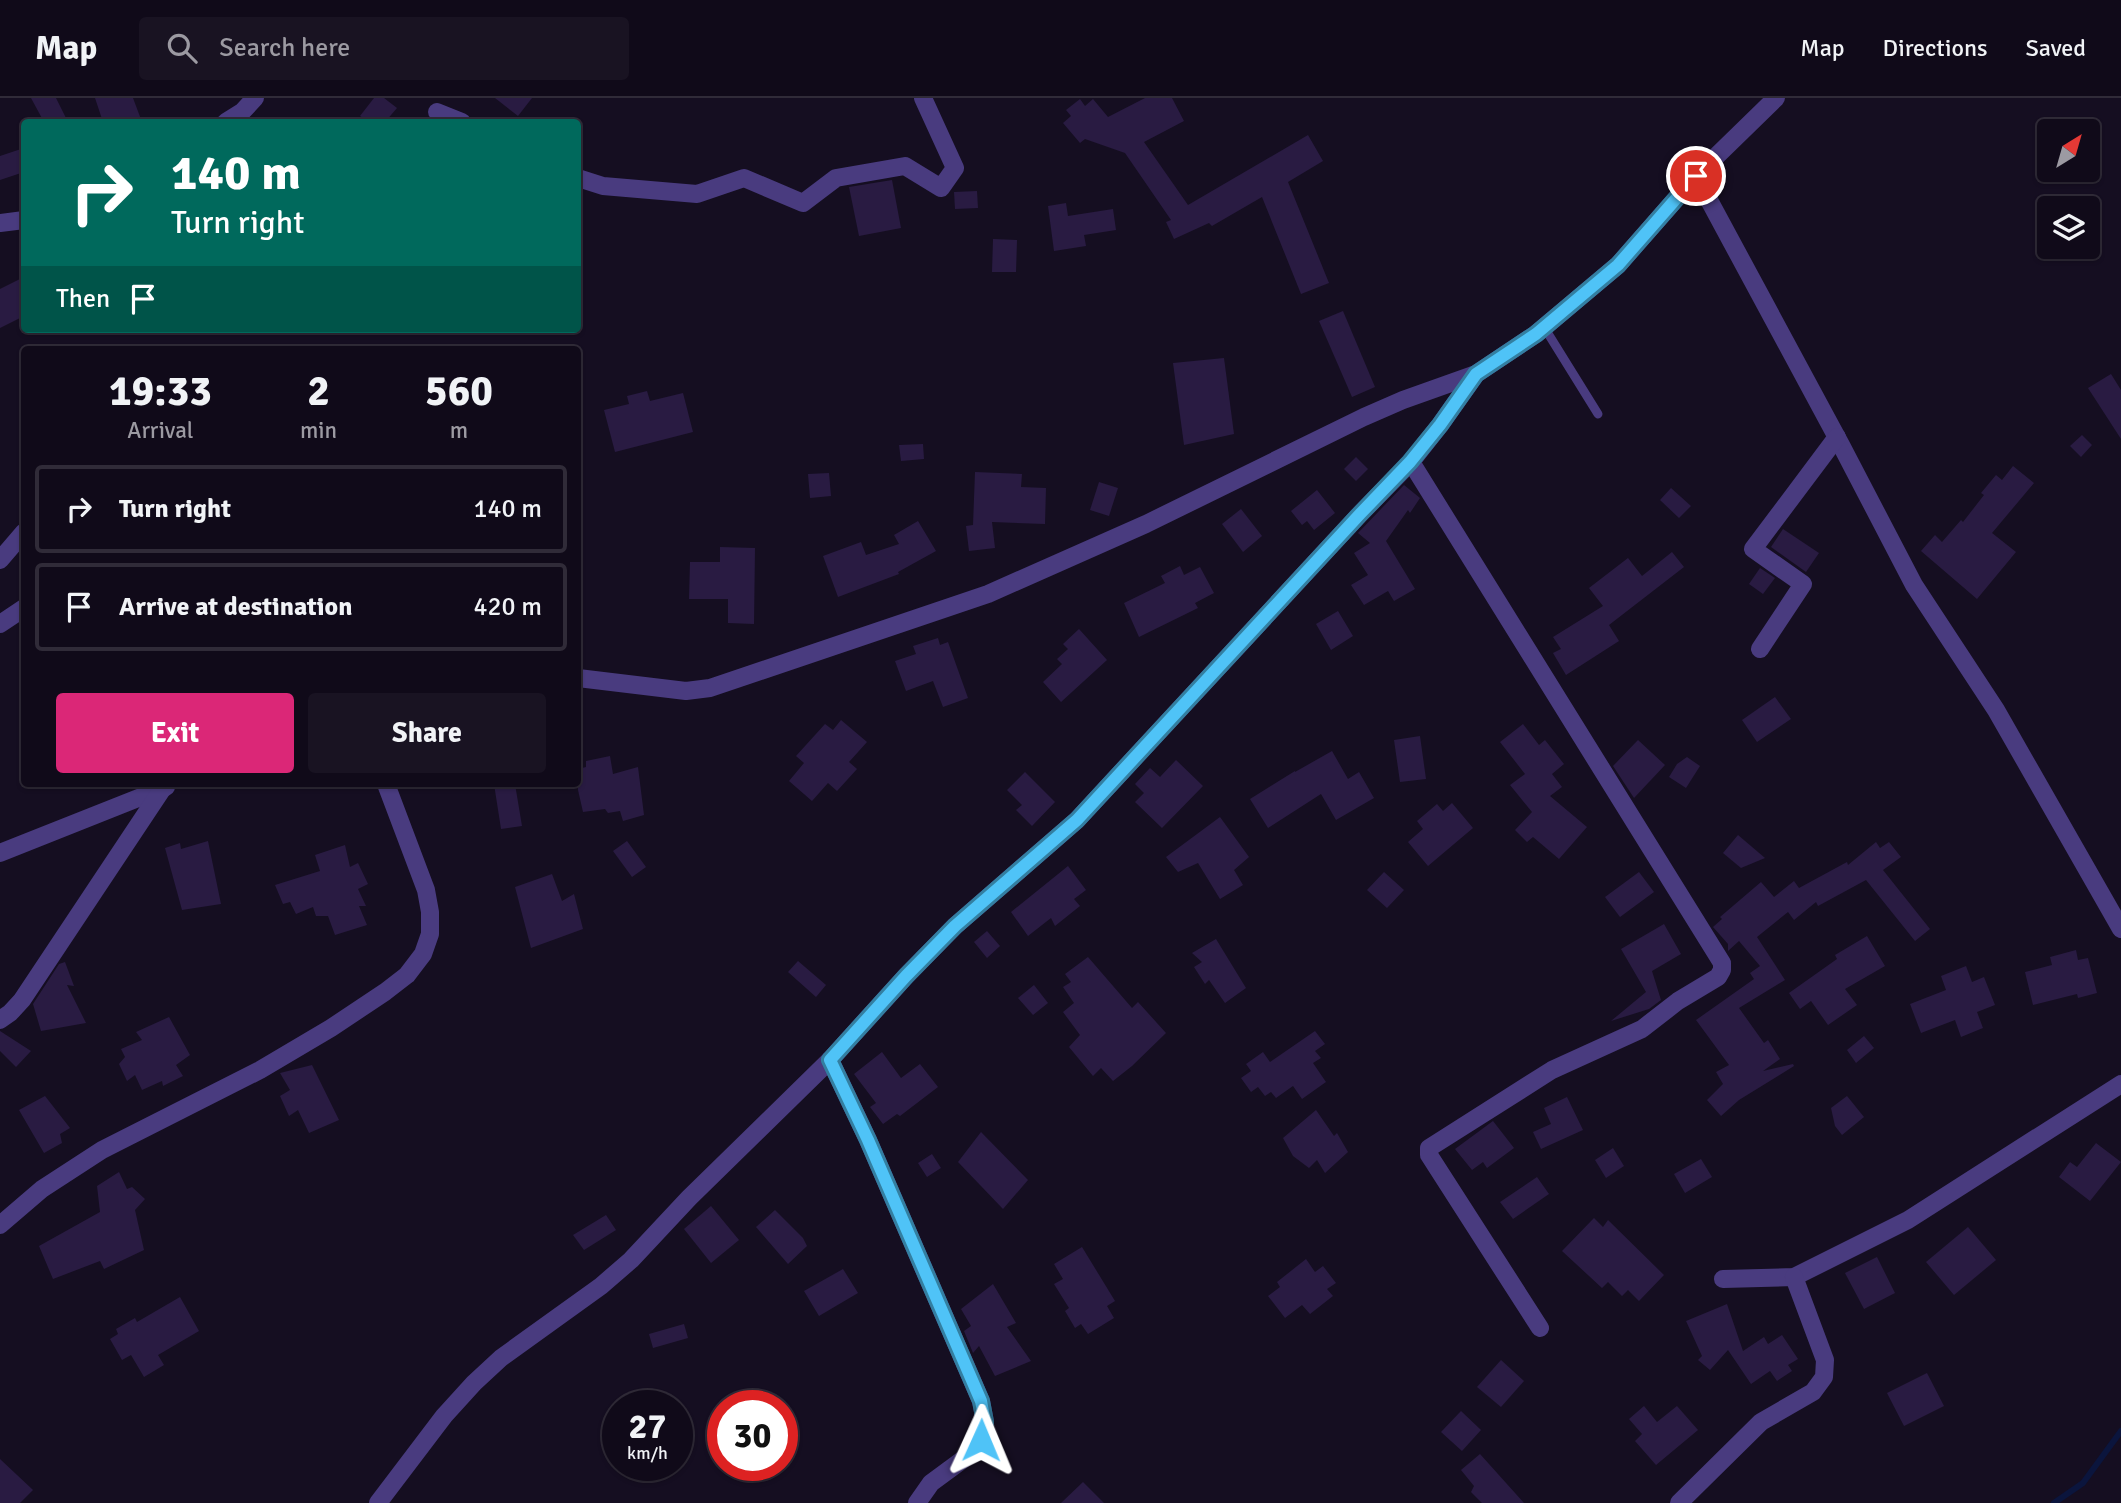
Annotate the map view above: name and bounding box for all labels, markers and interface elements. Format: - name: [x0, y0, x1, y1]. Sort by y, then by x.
- search box: [139, 17, 629, 80]
- text: Map: [35, 28, 97, 69]
- icon: search: [163, 29, 201, 67]
- text: Search here: [219, 32, 350, 64]
- text: Map: [1800, 33, 1845, 63]
- text: Directions: [1883, 33, 1988, 63]
- text: Saved: [2026, 33, 2086, 63]
- north arrow: [2037, 119, 2100, 182]
- map controls: [2037, 119, 2100, 259]
- text: 140 m: [171, 143, 301, 203]
- pin: [1666, 146, 1726, 206]
- icon: right: [56, 147, 147, 238]
- icon: arrive: [1677, 157, 1715, 195]
- button: layers: [2037, 196, 2100, 259]
- text: Turn right: [171, 203, 304, 242]
- icon: arrive: [124, 280, 162, 318]
- text: Then: [56, 283, 110, 315]
- text: 19:33: [109, 366, 212, 417]
- text: 2: [307, 366, 330, 417]
- text: 560: [425, 366, 493, 417]
- text: Arrival: [127, 416, 194, 445]
- text: min: [300, 416, 337, 445]
- text: m: [450, 416, 468, 445]
- icon: right: [60, 490, 98, 528]
- text: Turn right: [119, 493, 231, 525]
- text: 140 m: [473, 493, 542, 525]
- icon: arrive: [60, 588, 98, 626]
- text: Arrive at destination: [119, 591, 352, 623]
- text: 420 m: [473, 591, 542, 623]
- button: Exit: [56, 693, 294, 773]
- button: Share: [308, 693, 546, 773]
- speed limit sign: 30: [707, 1390, 798, 1481]
- position arrow: [944, 1403, 1018, 1477]
- text: 27: [629, 1405, 666, 1448]
- text: km/h: [627, 1442, 668, 1464]

